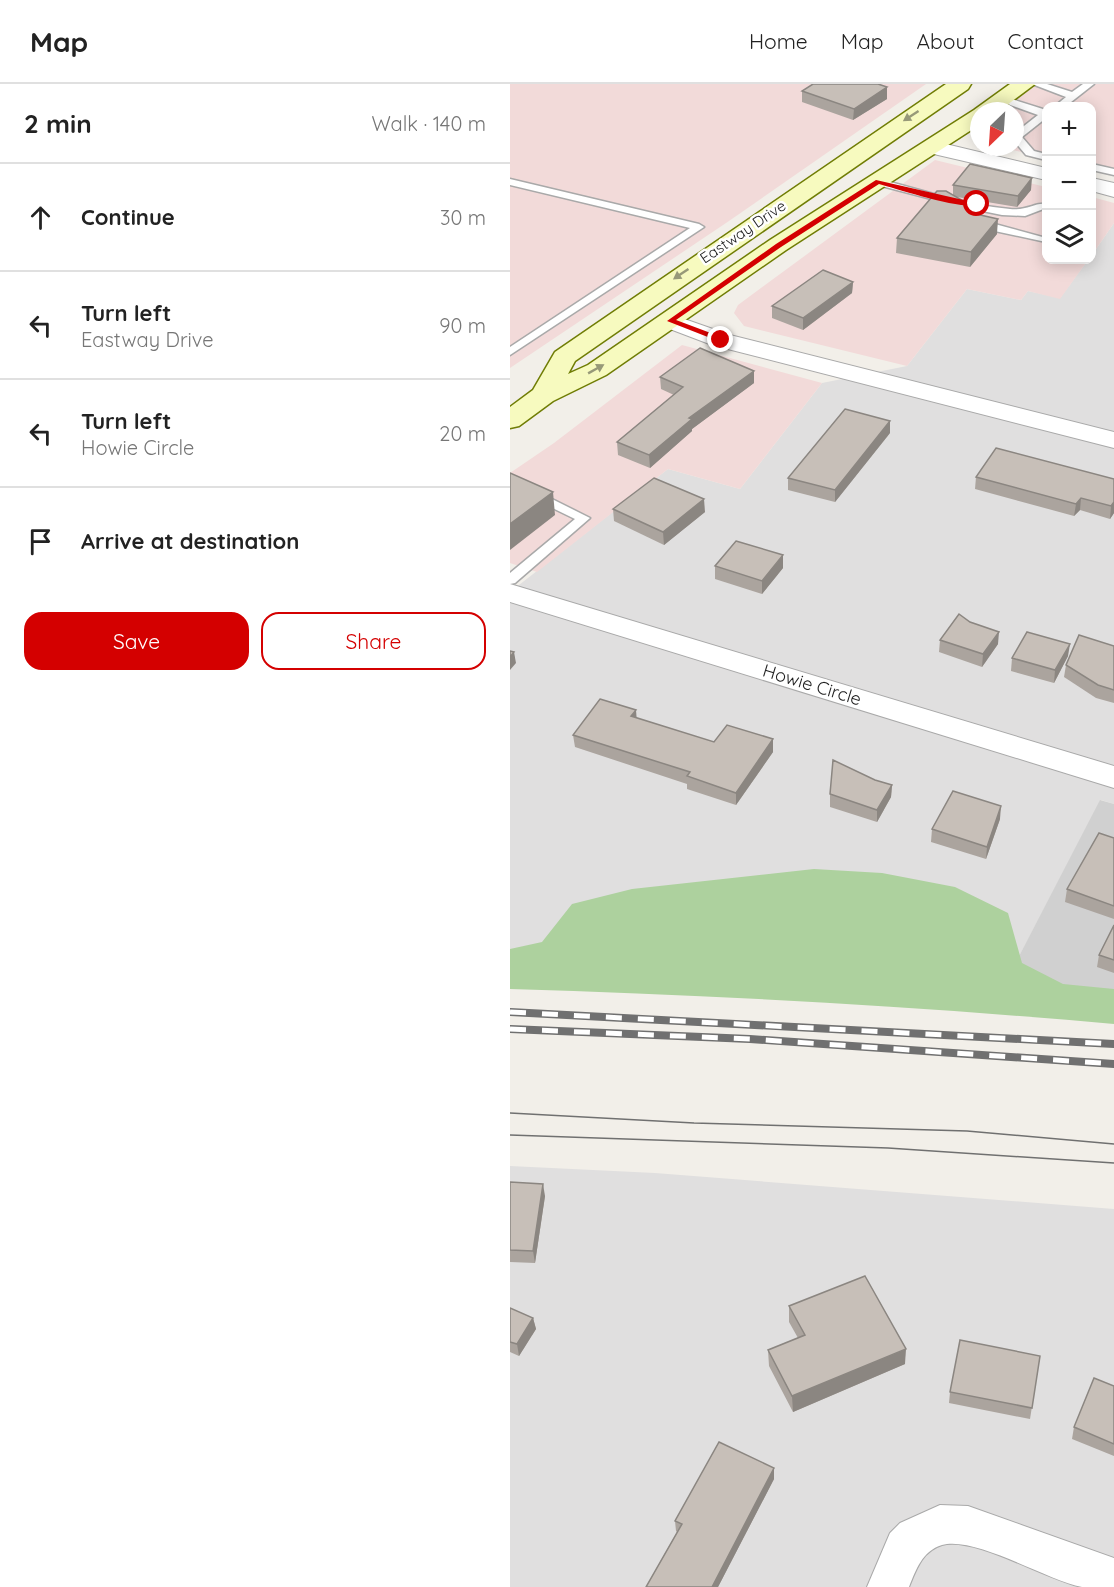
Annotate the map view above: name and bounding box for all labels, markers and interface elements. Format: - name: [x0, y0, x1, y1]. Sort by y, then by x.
- text: Map: [30, 24, 88, 59]
- text: Home: [749, 28, 808, 54]
- text: Map: [841, 28, 884, 54]
- text: About: [917, 28, 975, 54]
- text: Contact: [1008, 28, 1084, 54]
- north arrow: [970, 102, 1024, 156]
- map controls: [1042, 102, 1096, 264]
- button: +: [1042, 102, 1096, 156]
- text: 2 min: [24, 107, 92, 140]
- one-way arrow: [903, 110, 919, 121]
- text: Walk · 140 m: [371, 111, 486, 136]
- button: −: [1042, 156, 1096, 210]
- route start: [963, 190, 989, 216]
- street label: Eastway Drive: [696, 196, 789, 267]
- icon: ahead: [24, 201, 57, 234]
- text: Continue: [81, 203, 175, 231]
- text: 30 m: [440, 205, 486, 230]
- button: layers: [1042, 210, 1096, 264]
- one-way arrow: [673, 268, 689, 279]
- text: Turn left: [81, 299, 171, 327]
- icon: left: [24, 309, 57, 342]
- text: 90 m: [439, 313, 486, 338]
- route end: [707, 326, 733, 352]
- text: Eastway Drive: [81, 327, 214, 352]
- one-way arrow: [588, 364, 604, 375]
- text: Turn left: [81, 407, 171, 435]
- icon: left: [24, 417, 57, 450]
- text: 20 m: [439, 421, 486, 446]
- text: Howie Circle: [81, 435, 194, 460]
- icon: arrive: [24, 525, 57, 558]
- text: Arrive at destination: [81, 527, 299, 555]
- button: Save: [24, 612, 249, 670]
- button: Share: [261, 612, 486, 670]
- street label: Howie Circle: [760, 659, 864, 710]

